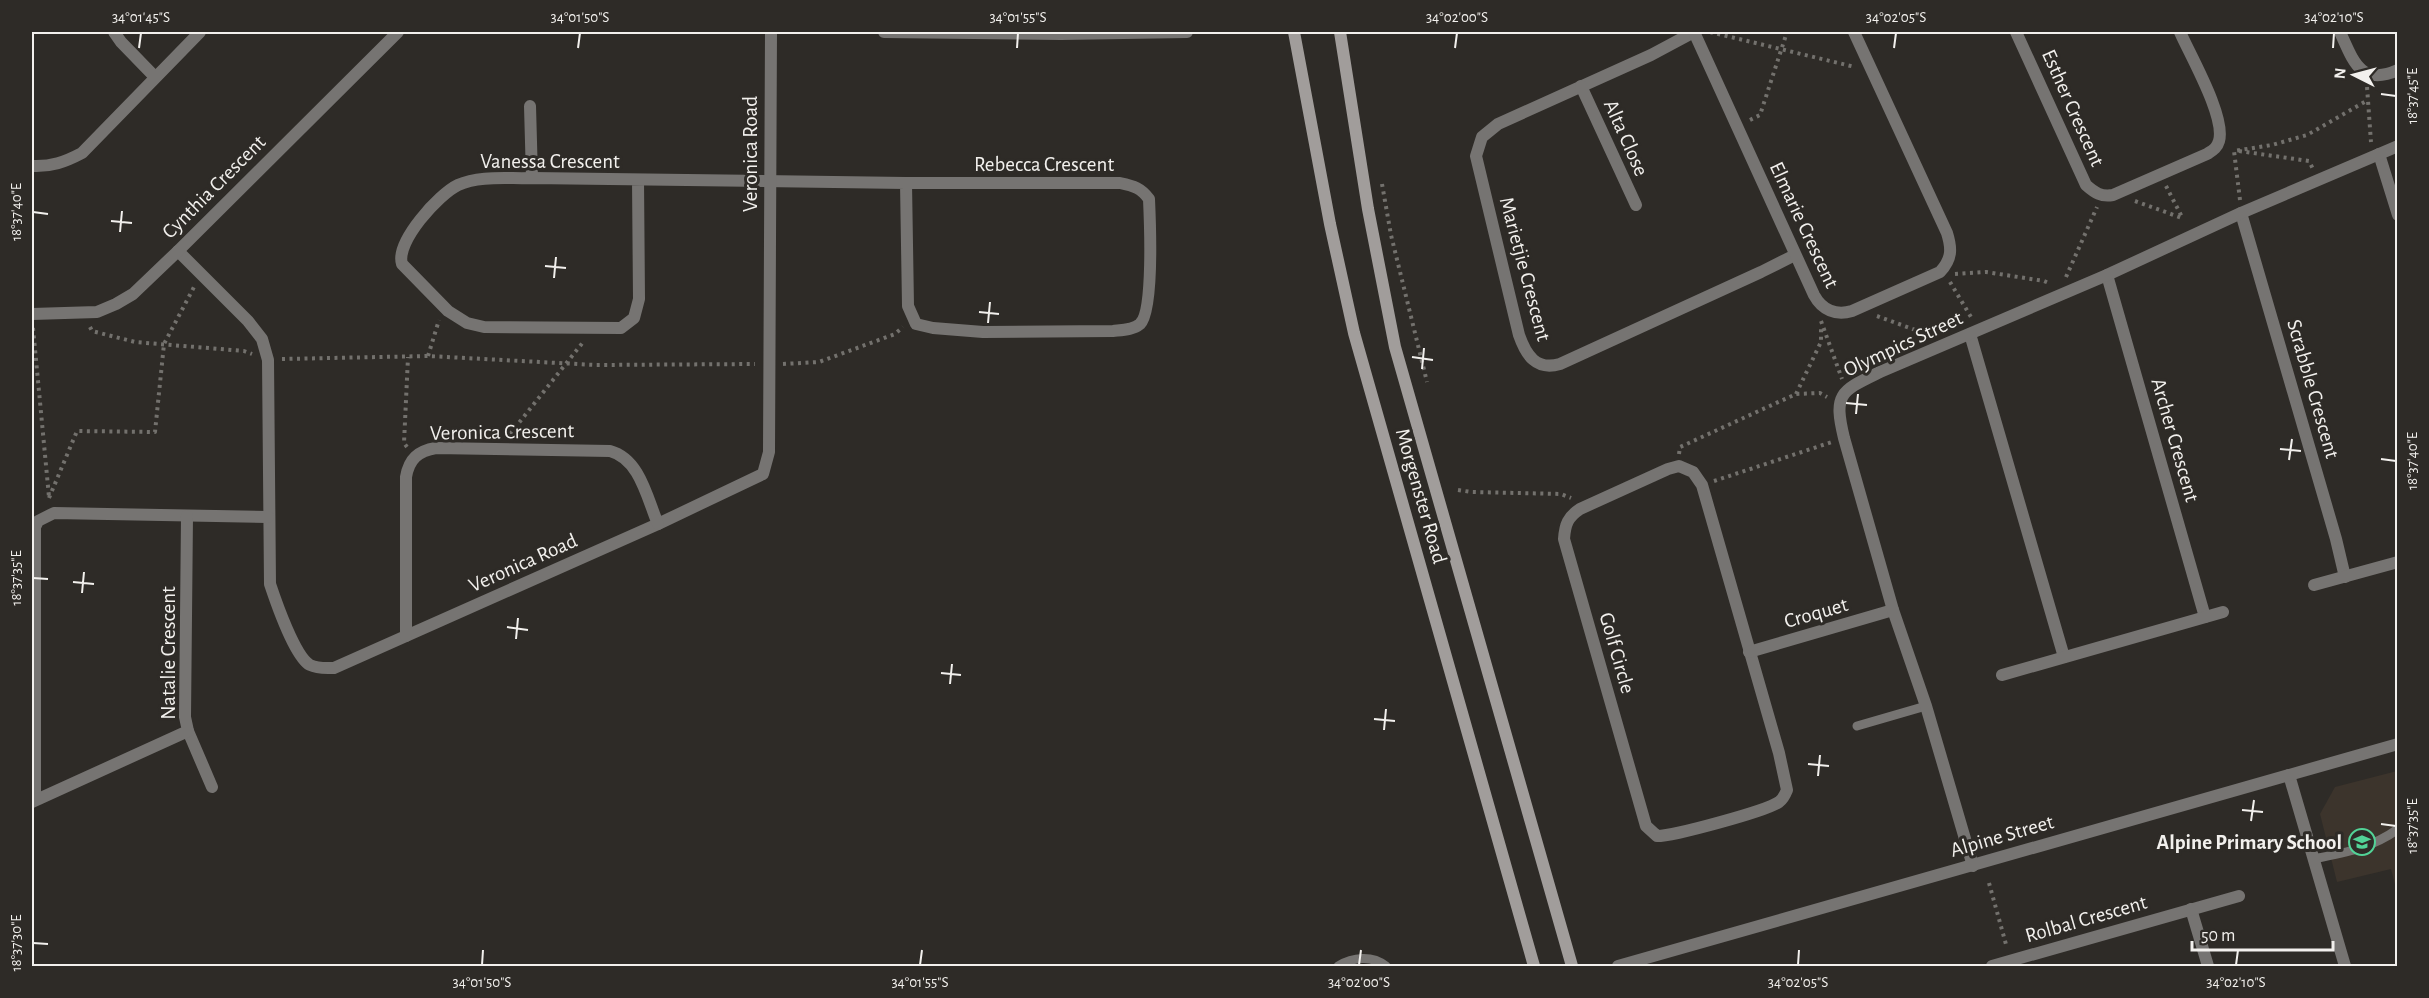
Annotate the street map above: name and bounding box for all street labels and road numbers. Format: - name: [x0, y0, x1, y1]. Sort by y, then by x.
- street label: Esther Crescent: [2038, 46, 2108, 170]
- street label: Veronica Road: [740, 96, 761, 212]
- street label: Alta Close: [1600, 97, 1652, 179]
- street label: Cynthia Crescent: [158, 131, 270, 243]
- street label: Vanessa Crescent: [480, 151, 620, 172]
- street label: Rebecca Crescent: [974, 154, 1114, 175]
- street label: Elmarie Crescent: [1766, 159, 1843, 292]
- street label: Marietjie Crescent: [1496, 195, 1554, 343]
- street label: Olympics Street: [1840, 307, 1966, 381]
- street label: Scrabble Crescent: [2283, 317, 2343, 461]
- street label: Archer Crescent: [2147, 376, 2203, 505]
- street label: Veronica Crescent: [430, 420, 575, 444]
- street label: Morgenster Road: [1392, 426, 1450, 566]
- street label: Veronica Road: [466, 530, 580, 596]
- street label: Natalie Crescent: [158, 586, 179, 720]
- street label: Croquet: [1782, 594, 1851, 632]
- street label: Golf Circle: [1595, 610, 1639, 696]
- street label: Alpine Street: [1948, 811, 2056, 861]
- street label: Rolbal Crescent: [2023, 892, 2150, 946]

